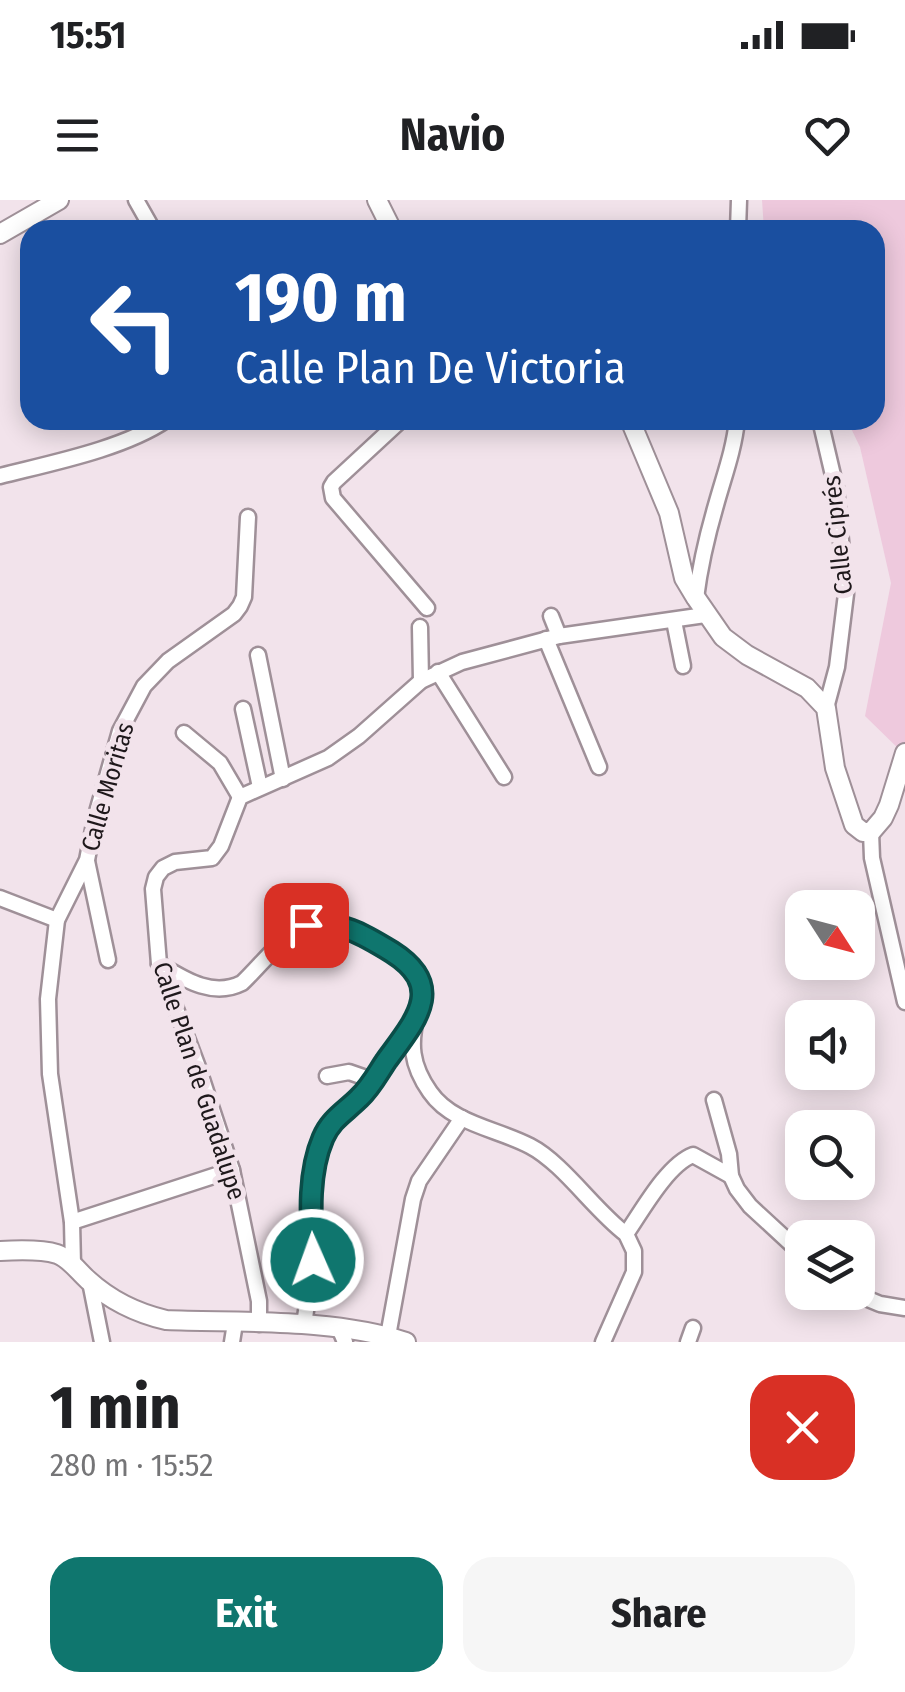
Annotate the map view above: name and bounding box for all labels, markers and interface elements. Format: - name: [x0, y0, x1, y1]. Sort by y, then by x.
- text: 15:51: [50, 12, 126, 58]
- icon: menu: [50, 108, 105, 163]
- text: Navio: [400, 108, 505, 162]
- icon: heart: [800, 108, 855, 163]
- text: 190 m: [235, 256, 407, 340]
- icon: left: [70, 260, 200, 390]
- text: Calle Plan De Victoria: [235, 341, 626, 395]
- street label: Calle Ciprés: [817, 474, 859, 596]
- street label: Calle Moritas: [75, 719, 141, 855]
- pin: [264, 883, 349, 968]
- north arrow: [785, 890, 875, 980]
- map controls: [785, 890, 875, 1310]
- icon: arrive: [279, 898, 334, 953]
- street label: Calle Plan de Guadalupe: [146, 958, 252, 1204]
- button: sound: [785, 1000, 875, 1090]
- button: search: [785, 1110, 875, 1200]
- position arrow: [261, 1208, 365, 1312]
- button: layers: [785, 1220, 875, 1310]
- text: 1 min: [50, 1372, 181, 1444]
- button: close: [750, 1375, 855, 1480]
- text: 280 m · 15:52: [50, 1446, 213, 1484]
- button: Exit: [50, 1557, 443, 1672]
- button: Share: [463, 1557, 855, 1672]

